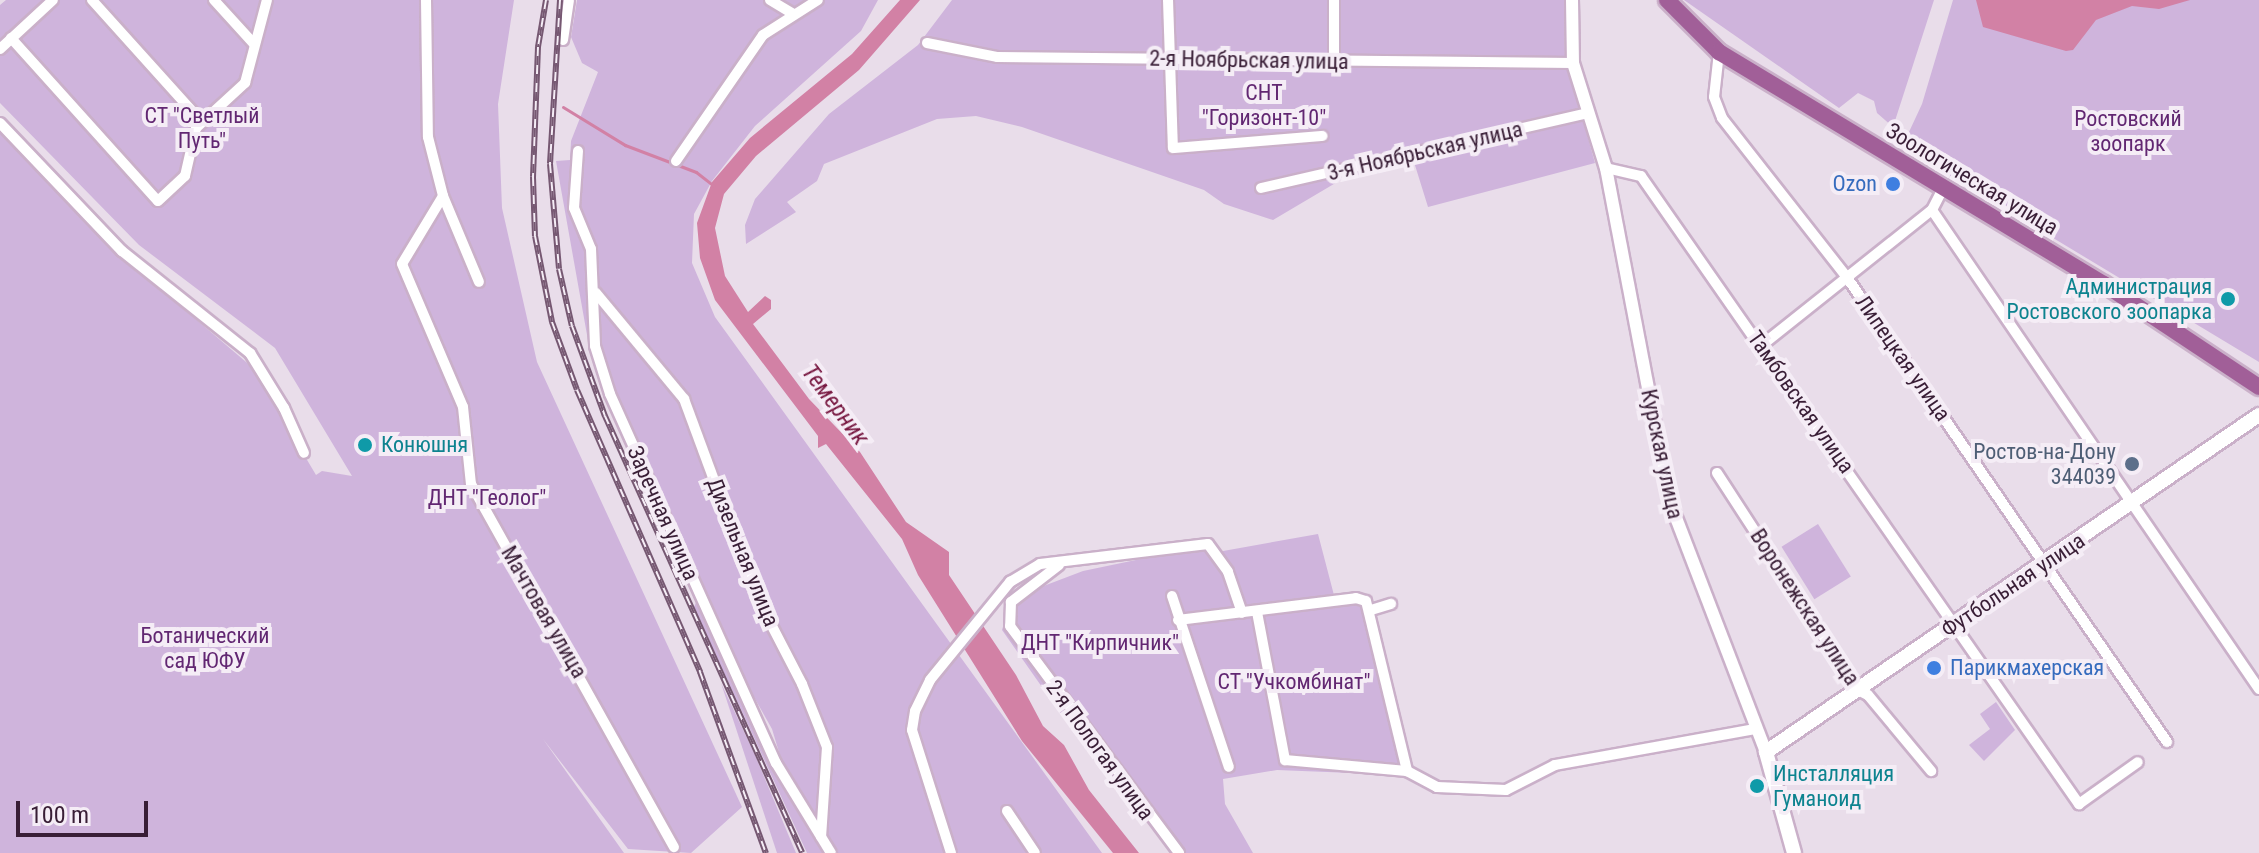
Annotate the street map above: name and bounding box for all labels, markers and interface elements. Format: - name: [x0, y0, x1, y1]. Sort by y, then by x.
- street label: 2-я Ноябрьская улица: [1149, 45, 1349, 75]
- park label: СНТ "Горизонт-10": [1202, 79, 1326, 130]
- park label: СТ "Светлый Путь": [144, 102, 260, 154]
- park label: Ростовский зоопарк: [2074, 105, 2182, 156]
- street label: 3-я Ноябрьская улица: [1325, 116, 1525, 186]
- street label: Зоологическая улица: [1881, 117, 2063, 241]
- place label: Ozon: [1833, 171, 1877, 197]
- marker: Ozon: [1884, 175, 1902, 193]
- place label: Администрация Ростовского зоопарка: [2007, 273, 2212, 324]
- street label: Липецкая улица: [1850, 290, 1956, 426]
- marker: Администрация Ростовского зоопарка: [2219, 290, 2237, 308]
- street label: Тамбовская улица: [1742, 326, 1860, 478]
- water label: Темерник: [795, 359, 875, 451]
- street label: Курская улица: [1635, 387, 1689, 521]
- place label: Конюшня: [381, 432, 468, 458]
- marker: Конюшня: [356, 436, 374, 454]
- place label: Ростов-на-Дону 344039: [1973, 438, 2116, 490]
- street label: Заречная улица: [622, 442, 704, 584]
- marker: Ростов-на-Дону 344039: [2123, 455, 2141, 473]
- street label: Дизельная улица: [701, 474, 785, 630]
- park label: ДНТ "Геолог": [428, 485, 546, 511]
- street label: Воронежская улица: [1745, 524, 1865, 690]
- street label: Футбольная улица: [1936, 527, 2090, 643]
- street label: Мачтовая улица: [496, 541, 592, 683]
- park label: Ботанический сад ЮФУ: [140, 622, 270, 674]
- park label: ДНТ "Кирпичник": [1021, 630, 1179, 656]
- place label: Парикмахерская: [1950, 655, 2104, 681]
- marker: Парикмахерская: [1925, 659, 1943, 677]
- park label: СТ "Учкомбинат": [1217, 669, 1371, 695]
- street label: 2-я Пологая улица: [1040, 675, 1160, 825]
- place label: Инсталляция Гуманоид: [1773, 760, 1894, 812]
- marker: Инсталляция Гуманоид: [1748, 777, 1766, 795]
- scale bar: [20, 785, 152, 835]
- text: 100 m: [30, 801, 89, 829]

